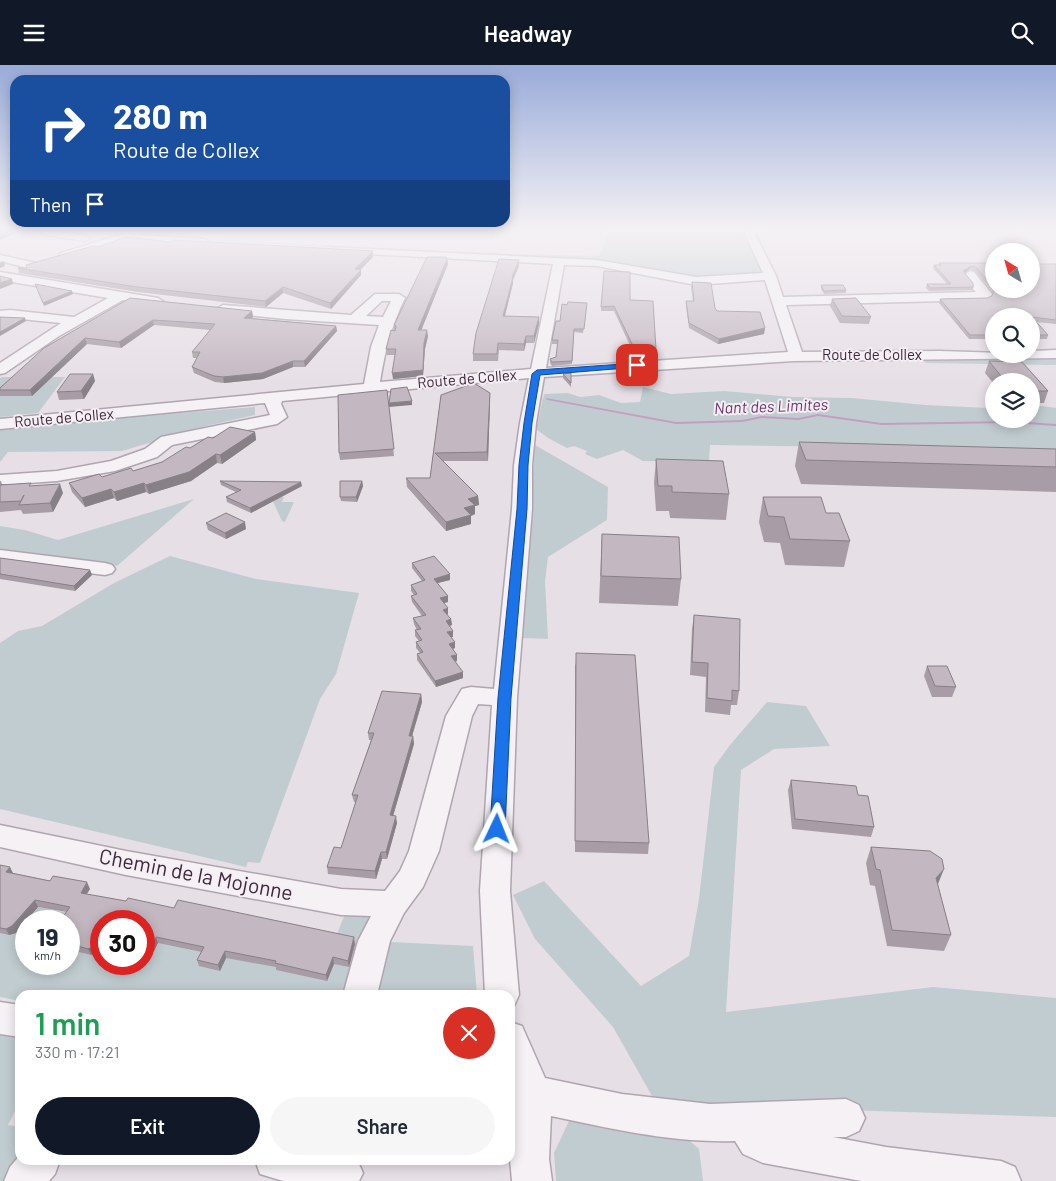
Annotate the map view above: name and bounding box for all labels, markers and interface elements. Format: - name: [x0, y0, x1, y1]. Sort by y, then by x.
- icon: menu: [20, 19, 48, 47]
- icon: search: [1008, 19, 1036, 47]
- text: Headway: [484, 20, 572, 46]
- text: 280 m: [113, 94, 208, 136]
- icon: right: [30, 95, 95, 160]
- text: Route de Collex: [113, 136, 259, 162]
- icon: arrive: [81, 190, 109, 218]
- text: Then: [30, 193, 71, 216]
- north arrow: [985, 243, 1040, 297]
- map controls: [985, 243, 1040, 428]
- button: search: [985, 308, 1040, 363]
- pin: [616, 344, 658, 386]
- street label: Route de Collex: [822, 345, 922, 363]
- icon: arrive: [623, 351, 651, 379]
- street label: Route de Collex: [416, 365, 517, 391]
- button: layers: [985, 373, 1040, 428]
- water label: Nant des Limites: [714, 394, 829, 417]
- street label: Route de Collex: [13, 404, 114, 430]
- position arrow: [470, 802, 522, 854]
- street label: Chemin de la Mojonne: [97, 842, 295, 905]
- speed limit sign: 30: [90, 910, 155, 975]
- text: 19: [36, 921, 59, 951]
- text: km/h: [34, 948, 61, 962]
- text: 1 min: [35, 1005, 100, 1041]
- button: close: [443, 1007, 495, 1059]
- text: 330 m · 17:21: [35, 1042, 119, 1061]
- button: Exit: [35, 1097, 260, 1155]
- button: Share: [270, 1097, 495, 1155]

